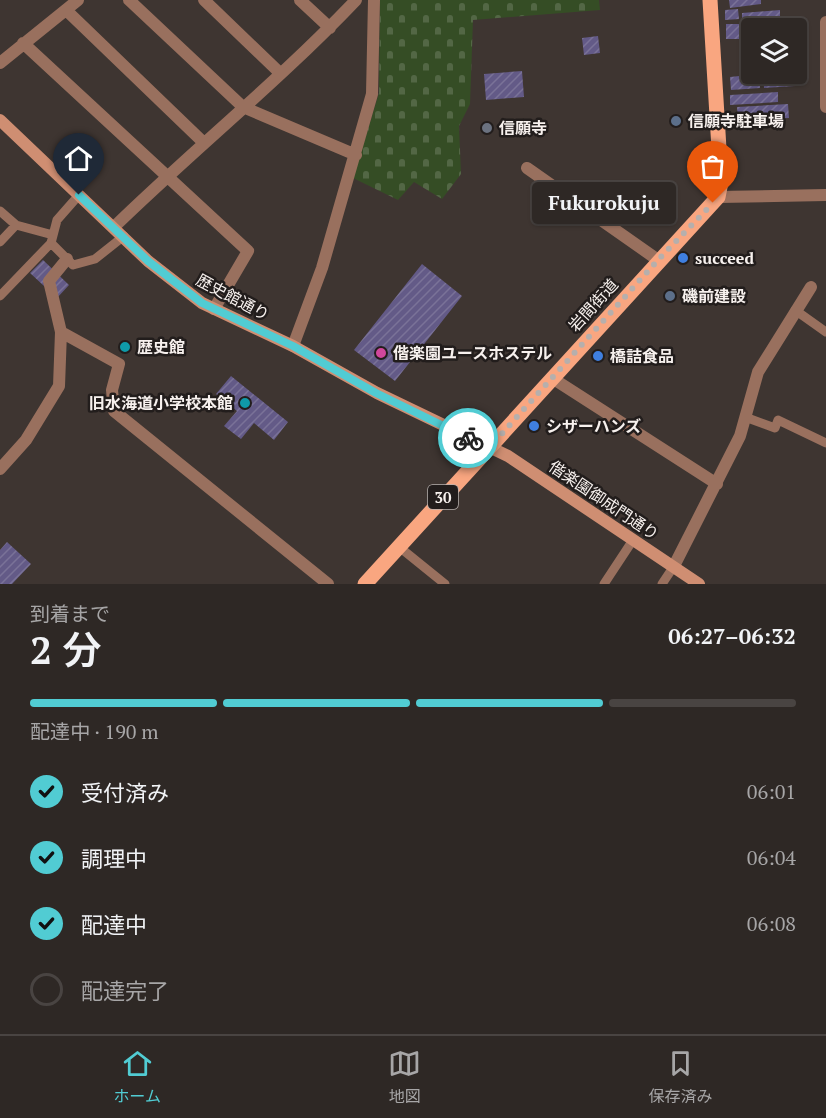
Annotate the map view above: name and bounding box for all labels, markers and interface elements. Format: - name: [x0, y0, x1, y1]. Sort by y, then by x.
- map controls: [741, 18, 807, 84]
- button: layers: [741, 18, 807, 84]
- place label: 信願寺駐車場: [687, 110, 784, 132]
- marker: 信願寺駐車場: [669, 114, 683, 128]
- place label: 信願寺: [498, 117, 547, 139]
- marker: 信願寺: [480, 121, 494, 135]
- pin: [53, 133, 104, 195]
- pin: [687, 141, 738, 203]
- icon: home: [62, 142, 95, 175]
- icon: bag: [696, 150, 729, 183]
- callout: Fukurokuju: [533, 182, 677, 224]
- text: Fukurokuju: [548, 189, 660, 216]
- place label: succeed: [695, 247, 754, 269]
- marker: succeed: [676, 251, 690, 265]
- street label: 歴史館通り: [193, 269, 273, 325]
- street label: 岩間街道: [563, 274, 623, 336]
- place label: 磯前建設: [682, 285, 746, 307]
- marker: 磯前建設: [663, 289, 677, 303]
- place label: 歴史館: [137, 336, 185, 358]
- marker: 歴史館: [118, 340, 132, 354]
- place label: 偕楽園ユースホステル: [393, 342, 552, 364]
- place label: 橋詰食品: [610, 345, 674, 367]
- marker: 偕楽園ユースホステル: [374, 346, 388, 360]
- marker: 橋詰食品: [591, 349, 605, 363]
- place label: 旧水海道小学校本館: [89, 392, 233, 414]
- marker: 旧水海道小学校本館: [238, 396, 252, 410]
- courier: [438, 408, 498, 468]
- place label: シザーハンズ: [546, 415, 641, 437]
- marker: シザーハンズ: [527, 419, 541, 433]
- icon: bike: [452, 422, 485, 455]
- street label: 偕楽園御成門通り: [545, 455, 663, 545]
- road number: 30: [428, 485, 458, 509]
- text: 到着まで: [30, 600, 110, 627]
- text: 06:27–06:32: [668, 621, 796, 650]
- text: 2 分: [30, 623, 102, 675]
- text: 配達中 · 190 m: [30, 718, 159, 745]
- icon: check: [30, 775, 63, 808]
- text: 受付済み: [81, 778, 169, 807]
- text: 06:01: [747, 778, 796, 805]
- icon: check: [30, 841, 63, 874]
- text: 調理中: [81, 844, 147, 873]
- text: 06:04: [747, 844, 796, 871]
- icon: check: [30, 907, 63, 940]
- text: 配達中: [81, 910, 147, 939]
- text: 06:08: [747, 910, 796, 937]
- text: 配達完了: [81, 976, 169, 1005]
- tab: ホーム: [114, 1047, 161, 1107]
- tab: 地図: [388, 1047, 421, 1107]
- tab: 保存済み: [648, 1047, 712, 1107]

